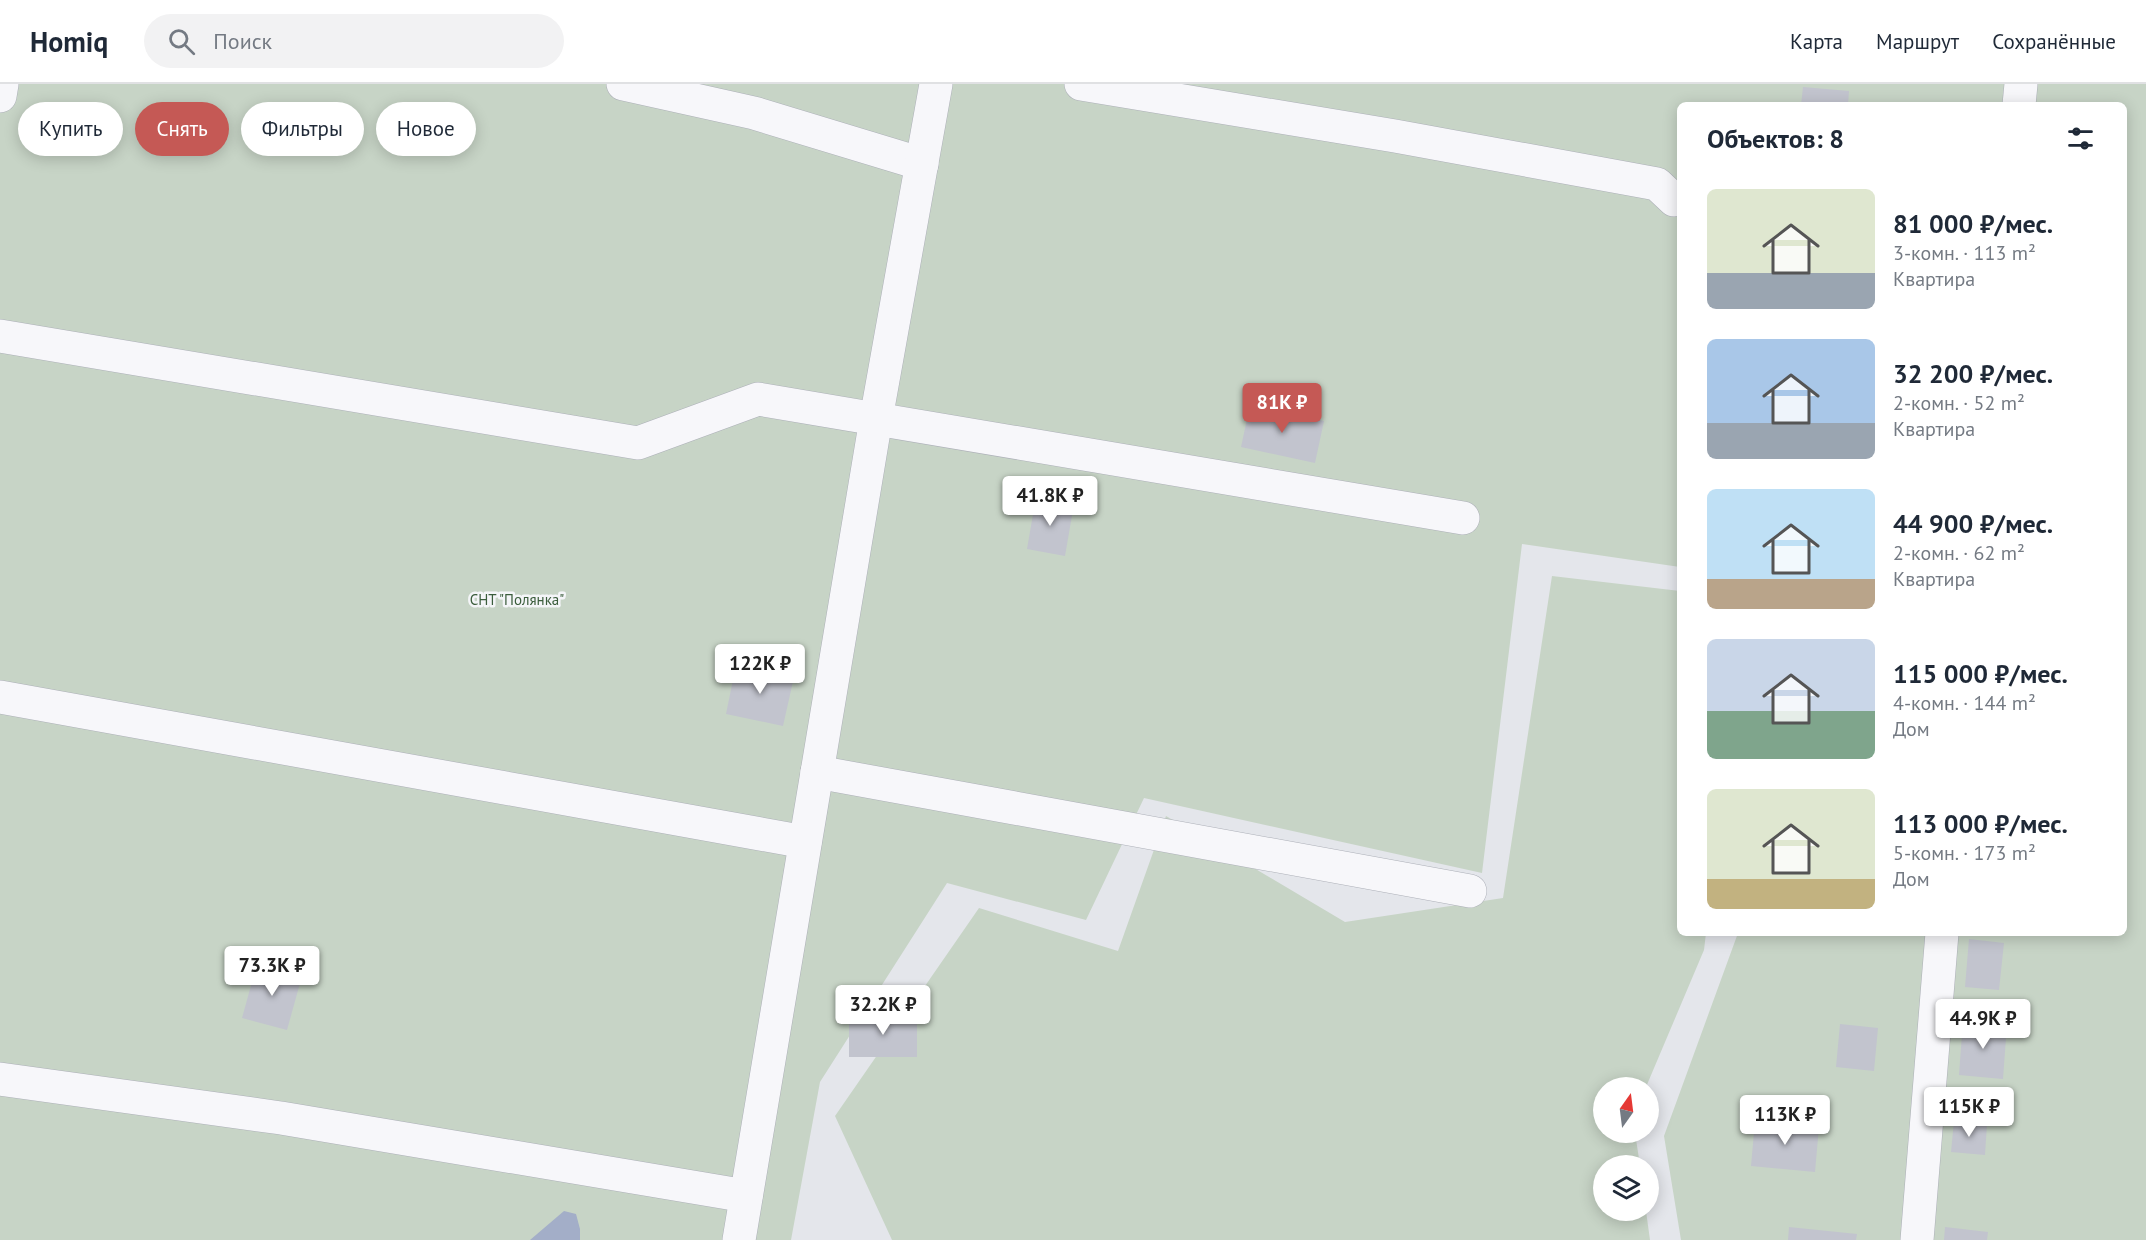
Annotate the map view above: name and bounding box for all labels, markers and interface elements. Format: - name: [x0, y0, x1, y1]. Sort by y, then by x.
- search box: [144, 14, 564, 68]
- text: Homiq: [30, 23, 108, 60]
- icon: search: [165, 25, 198, 58]
- text: Поиск: [213, 27, 272, 55]
- text: Карта: [1790, 28, 1843, 55]
- text: Маршрут: [1876, 28, 1959, 55]
- text: Сохранённые: [1992, 28, 2116, 55]
- chip: Купить: [18, 102, 123, 156]
- chip: Снять: [135, 102, 229, 156]
- chip: Фильтры: [241, 102, 364, 156]
- chip: Новое: [376, 102, 476, 156]
- text: Объектов: 8: [1707, 122, 1844, 155]
- icon: filters: [2064, 122, 2097, 155]
- text: 81 000 ₽/мес.: [1893, 207, 2053, 240]
- icon: home: [1755, 213, 1827, 285]
- text: 3-комн. · 113 m²: [1893, 240, 2036, 266]
- text: Квартира: [1893, 266, 1975, 292]
- text: 32 200 ₽/мес.: [1893, 357, 2053, 390]
- icon: home: [1755, 363, 1827, 435]
- pin: 81K ₽: [1240, 383, 1324, 434]
- text: 81K ₽: [1257, 389, 1307, 415]
- text: 2-комн. · 52 m²: [1893, 390, 2025, 416]
- text: Квартира: [1893, 416, 1975, 442]
- pin: 41.8K ₽: [995, 476, 1105, 527]
- text: 41.8K ₽: [1016, 482, 1084, 508]
- text: 44 900 ₽/мес.: [1893, 507, 2053, 540]
- icon: home: [1755, 513, 1827, 585]
- text: 2-комн. · 62 m²: [1893, 540, 2025, 566]
- text: Квартира: [1893, 566, 1975, 592]
- park label: СНТ "Полянка": [470, 590, 564, 609]
- pin: 122K ₽: [711, 644, 809, 695]
- text: 122K ₽: [729, 650, 791, 676]
- text: 115 000 ₽/мес.: [1893, 657, 2068, 690]
- icon: home: [1755, 663, 1827, 735]
- text: 4-комн. · 144 m²: [1893, 690, 2036, 716]
- text: Дом: [1893, 716, 1930, 742]
- text: 113 000 ₽/мес.: [1893, 807, 2068, 840]
- icon: home: [1755, 813, 1827, 885]
- text: 5-комн. · 173 m²: [1893, 840, 2036, 866]
- text: Дом: [1893, 866, 1930, 892]
- pin: 73.3K ₽: [217, 946, 327, 997]
- text: 73.3K ₽: [238, 952, 306, 978]
- pin: 32.2K ₽: [828, 985, 938, 1036]
- text: 32.2K ₽: [849, 991, 917, 1017]
- pin: 44.9K ₽: [1928, 999, 2038, 1050]
- text: 44.9K ₽: [1949, 1005, 2017, 1031]
- north arrow: [1593, 1077, 1659, 1143]
- map controls: [1593, 1077, 1659, 1221]
- pin: 115K ₽: [1920, 1087, 2018, 1138]
- text: 115K ₽: [1938, 1093, 2000, 1119]
- pin: 113K ₽: [1736, 1095, 1834, 1146]
- text: 113K ₽: [1754, 1101, 1816, 1127]
- button: layers: [1593, 1155, 1659, 1221]

